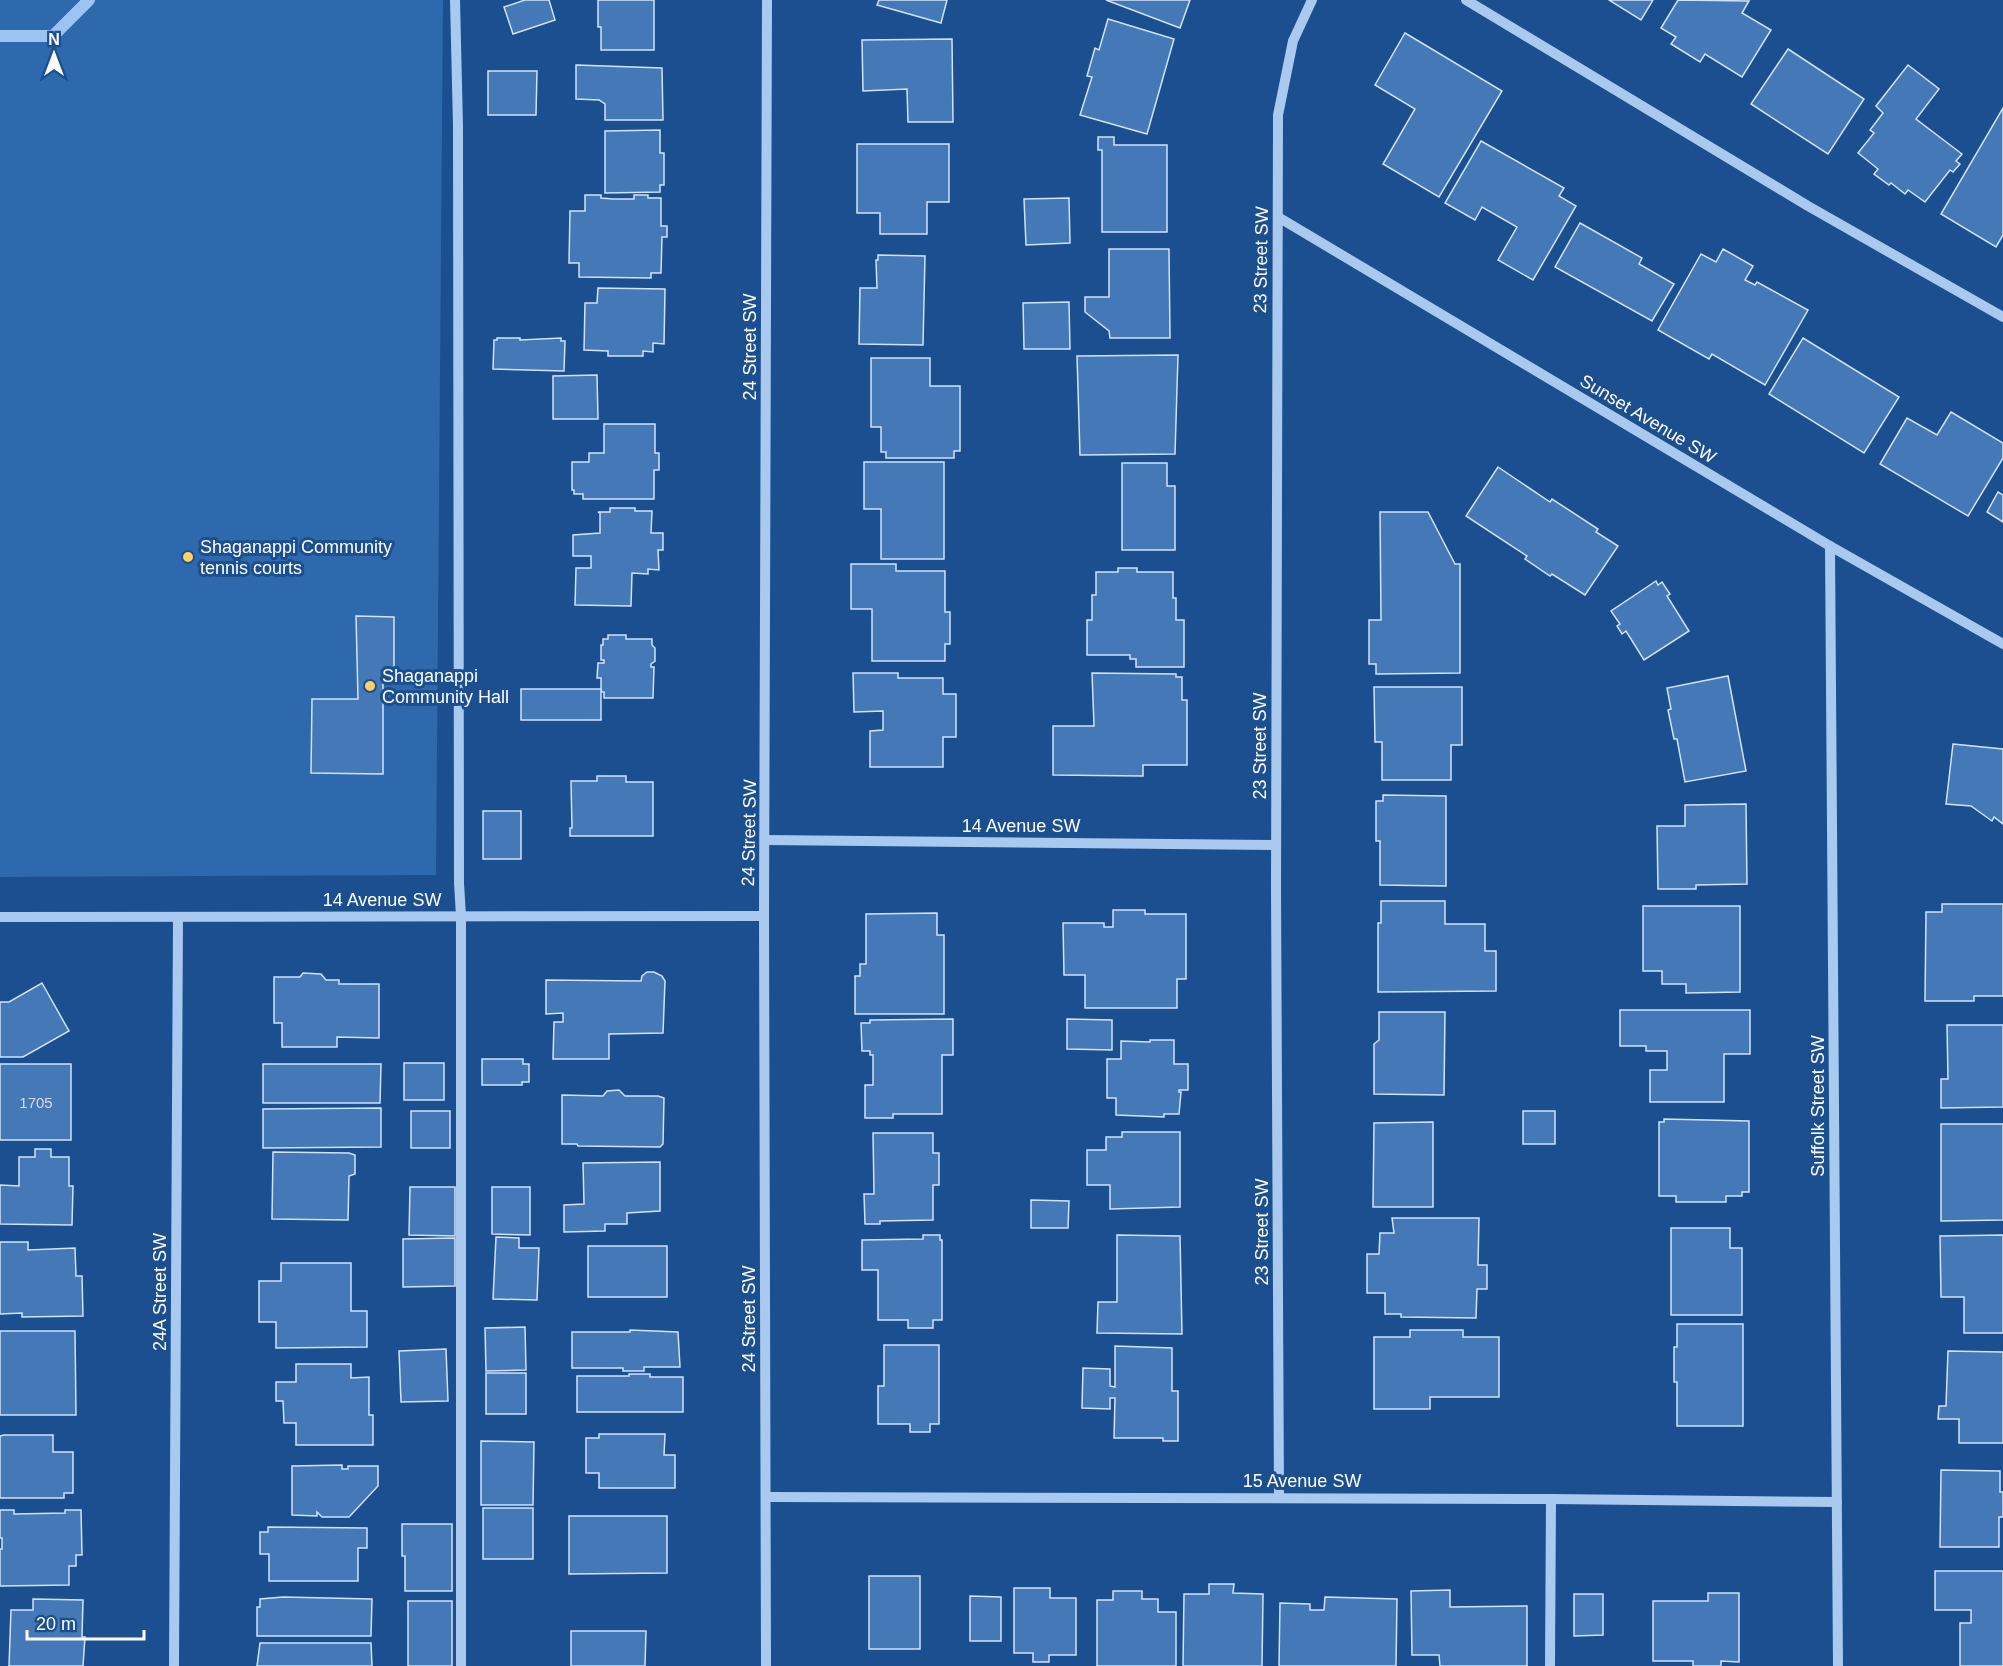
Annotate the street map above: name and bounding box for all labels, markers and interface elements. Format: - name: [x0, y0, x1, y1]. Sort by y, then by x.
- north arrow: [24, 24, 84, 84]
- text: N: [48, 31, 60, 48]
- street label: 23 Street SW: [1250, 206, 1272, 314]
- street label: 24 Street SW: [740, 293, 760, 401]
- street label: Sunset Avenue SW: [1577, 371, 1719, 467]
- place label: Shaganappi Community tennis courts: [200, 537, 392, 578]
- marker: Shaganappi Community tennis courts: [181, 550, 195, 564]
- place label: Shaganappi Community Hall: [382, 666, 509, 707]
- marker: Shaganappi Community Hall: [363, 679, 377, 693]
- street label: 23 Street SW: [1250, 692, 1270, 800]
- street label: 24 Street SW: [738, 779, 760, 887]
- street label: 14 Avenue SW: [962, 816, 1080, 836]
- street label: 14 Avenue SW: [323, 890, 441, 910]
- street label: Suffolk Street SW: [1808, 1035, 1828, 1177]
- house number: 1705: [19, 1094, 53, 1111]
- street label: 23 Street SW: [1252, 1178, 1272, 1286]
- street label: 24A Street SW: [150, 1233, 170, 1351]
- street label: 24 Street SW: [739, 1265, 759, 1373]
- street label: 15 Avenue SW: [1243, 1471, 1361, 1491]
- scale bar: [27, 1603, 144, 1641]
- text: 20 m: [36, 1614, 76, 1634]

